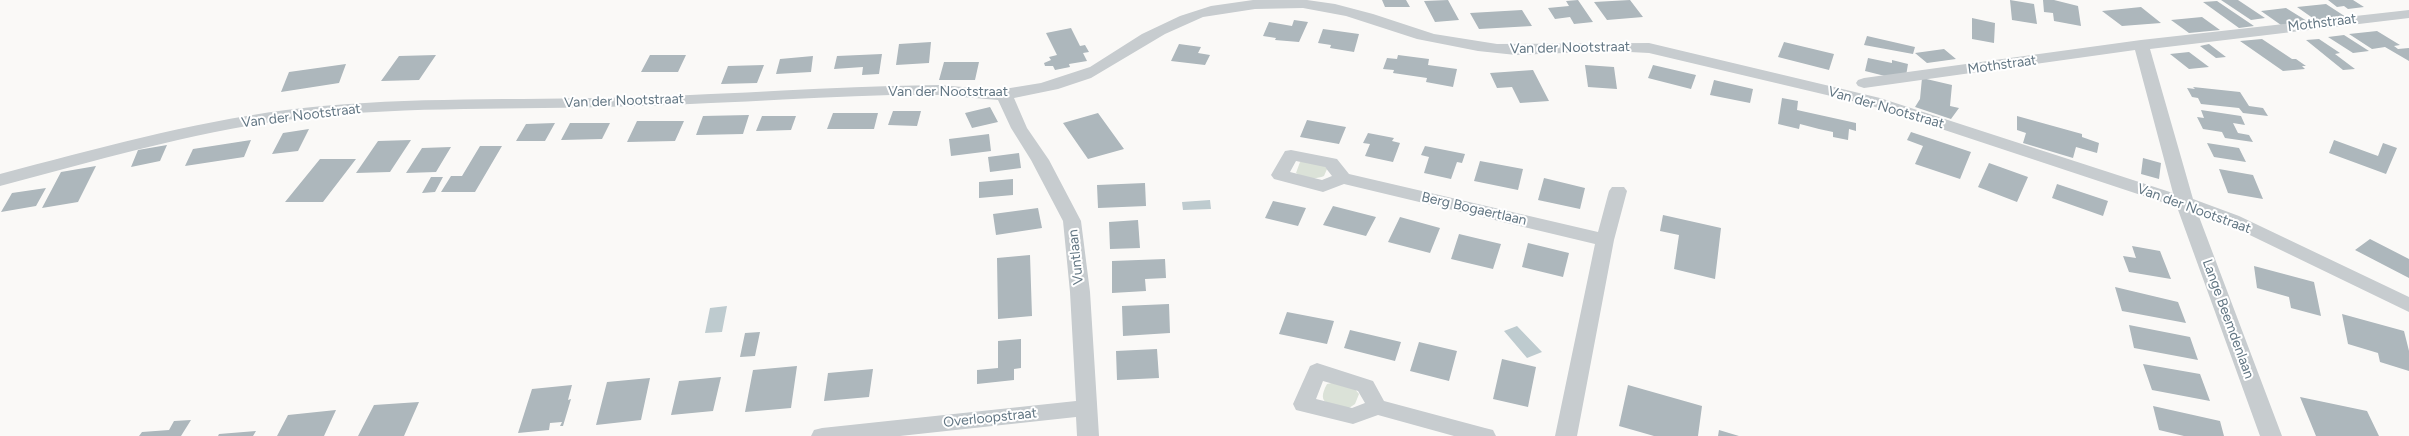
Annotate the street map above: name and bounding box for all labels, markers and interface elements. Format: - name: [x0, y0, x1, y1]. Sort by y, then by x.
- street label: Mothstraat: [2287, 10, 2357, 36]
- street label: Van der Nootstraat: [1510, 39, 1630, 57]
- street label: Mothstraat: [1967, 52, 2037, 78]
- street label: Van der Nootstraat: [1826, 83, 1946, 133]
- street label: Van der Nootstraat: [888, 84, 1008, 100]
- street label: Van der Nootstraat: [564, 91, 684, 111]
- street label: Van der Nootstraat: [240, 100, 362, 132]
- street label: Van der Nootstraat: [2135, 181, 2253, 237]
- street label: Berg Bogaertlaan: [1420, 189, 1528, 229]
- street label: Vuntlaan: [1065, 228, 1087, 286]
- street label: Lange Beemdenlaan: [2199, 257, 2257, 381]
- street label: Overloopstraat: [942, 405, 1038, 431]

